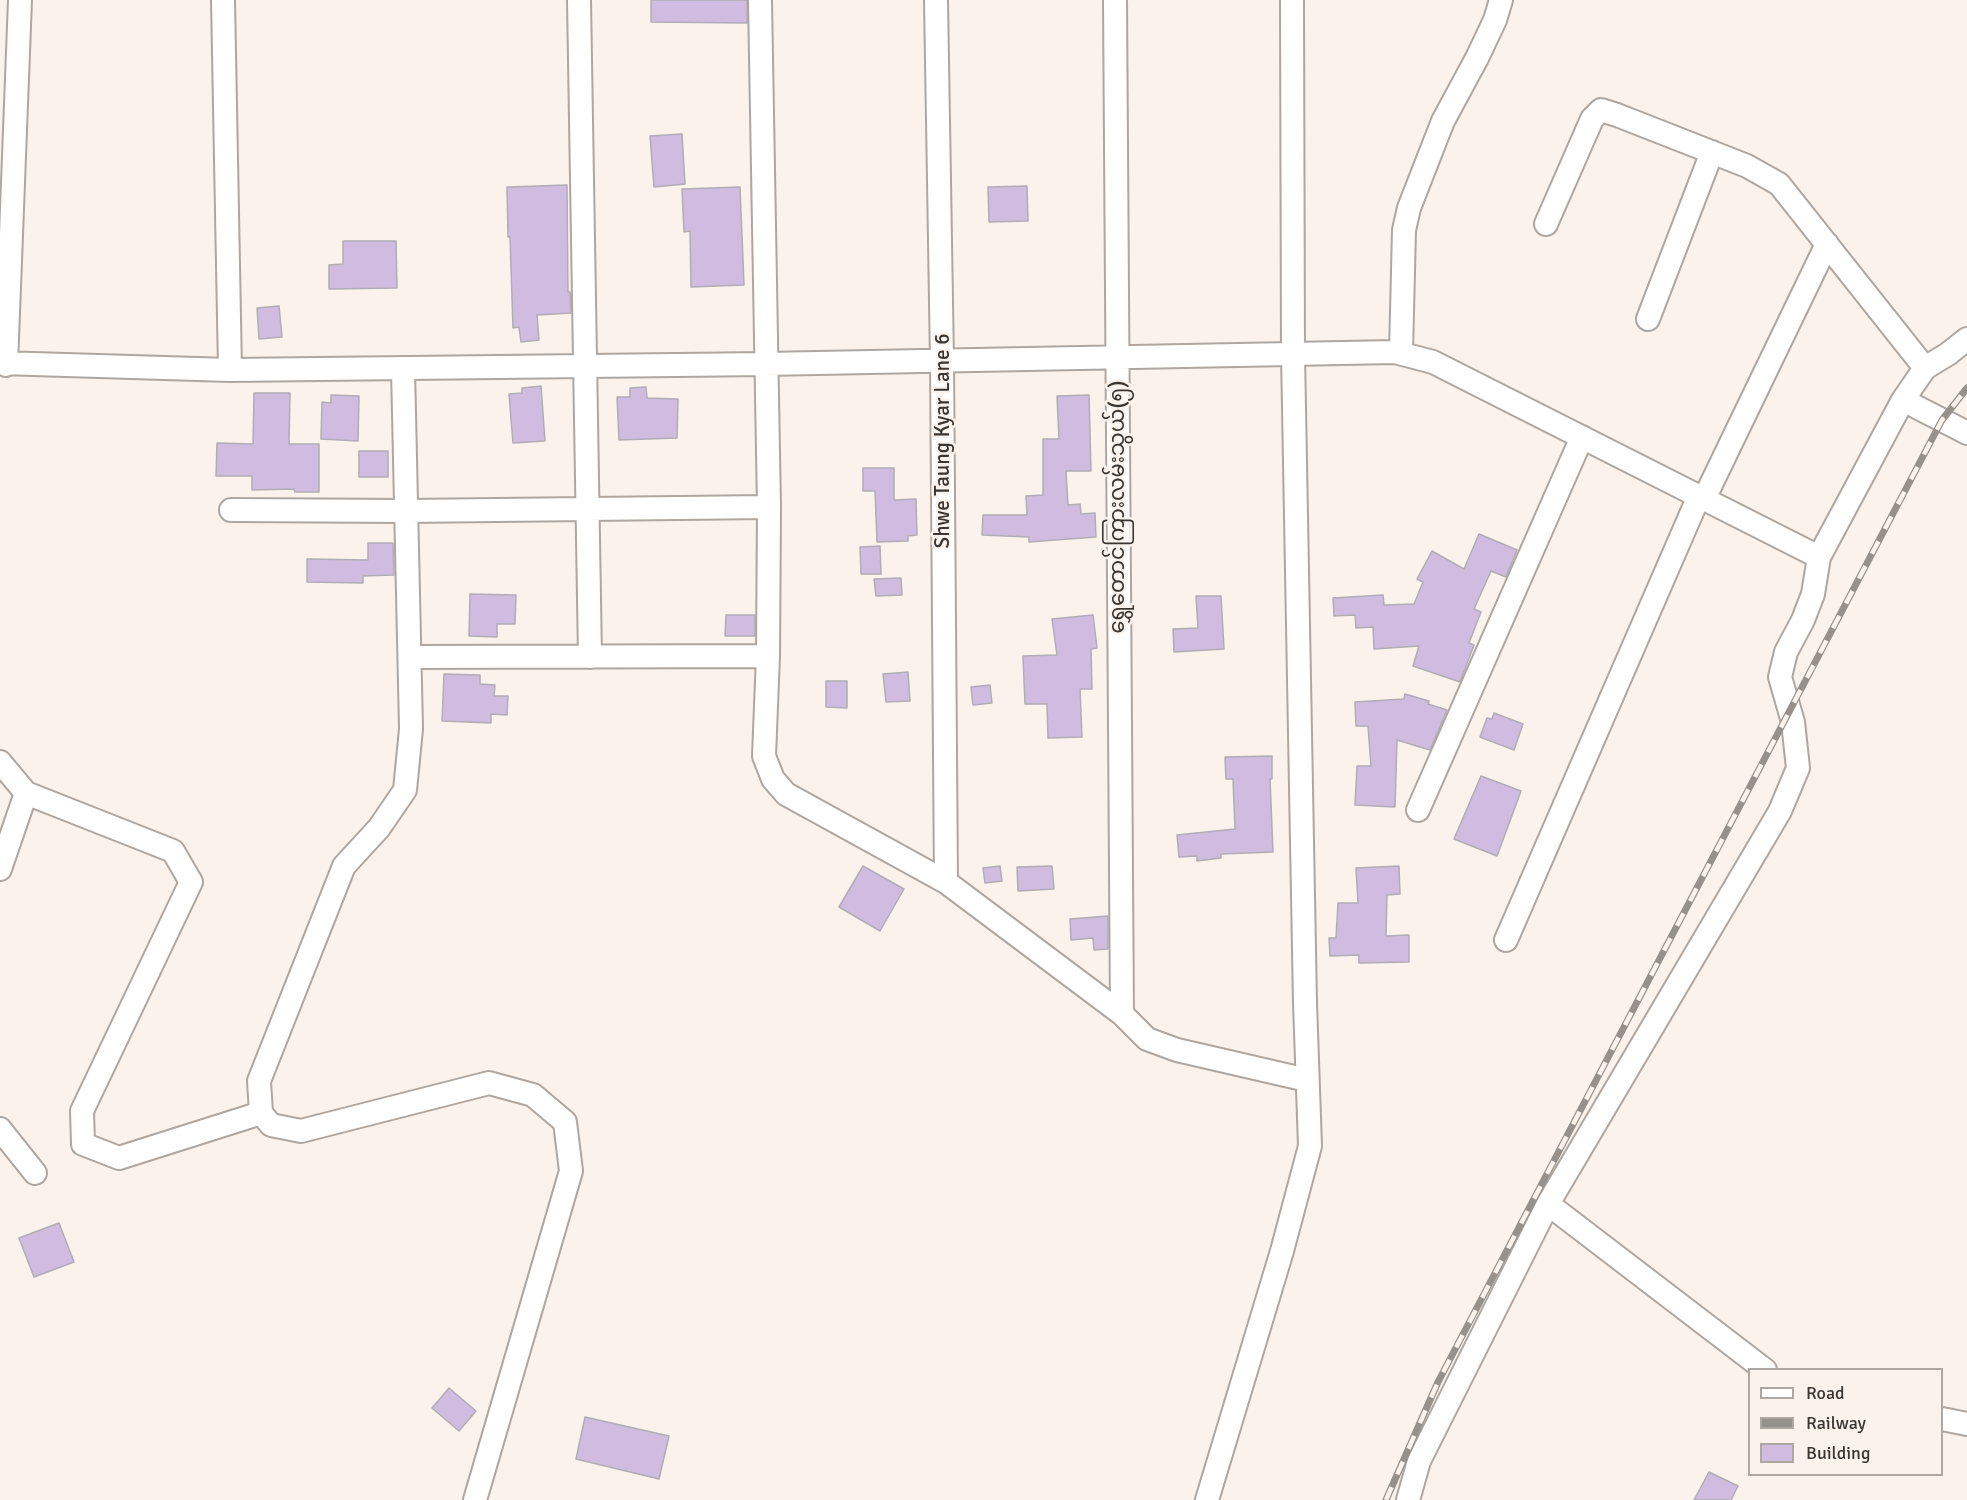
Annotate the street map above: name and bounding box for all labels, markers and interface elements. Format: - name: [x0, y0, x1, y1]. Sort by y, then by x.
- street label: Shwe Taung Kyar Lane 6: [930, 334, 956, 548]
- street label: ရွှေတောင်ကြားလမ်းသွယ်(၅): [1105, 381, 1131, 633]
- legend: [1748, 1368, 1943, 1476]
- text: Road: [1806, 1382, 1845, 1404]
- text: Railway: [1806, 1412, 1866, 1434]
- text: Building: [1806, 1442, 1870, 1464]

